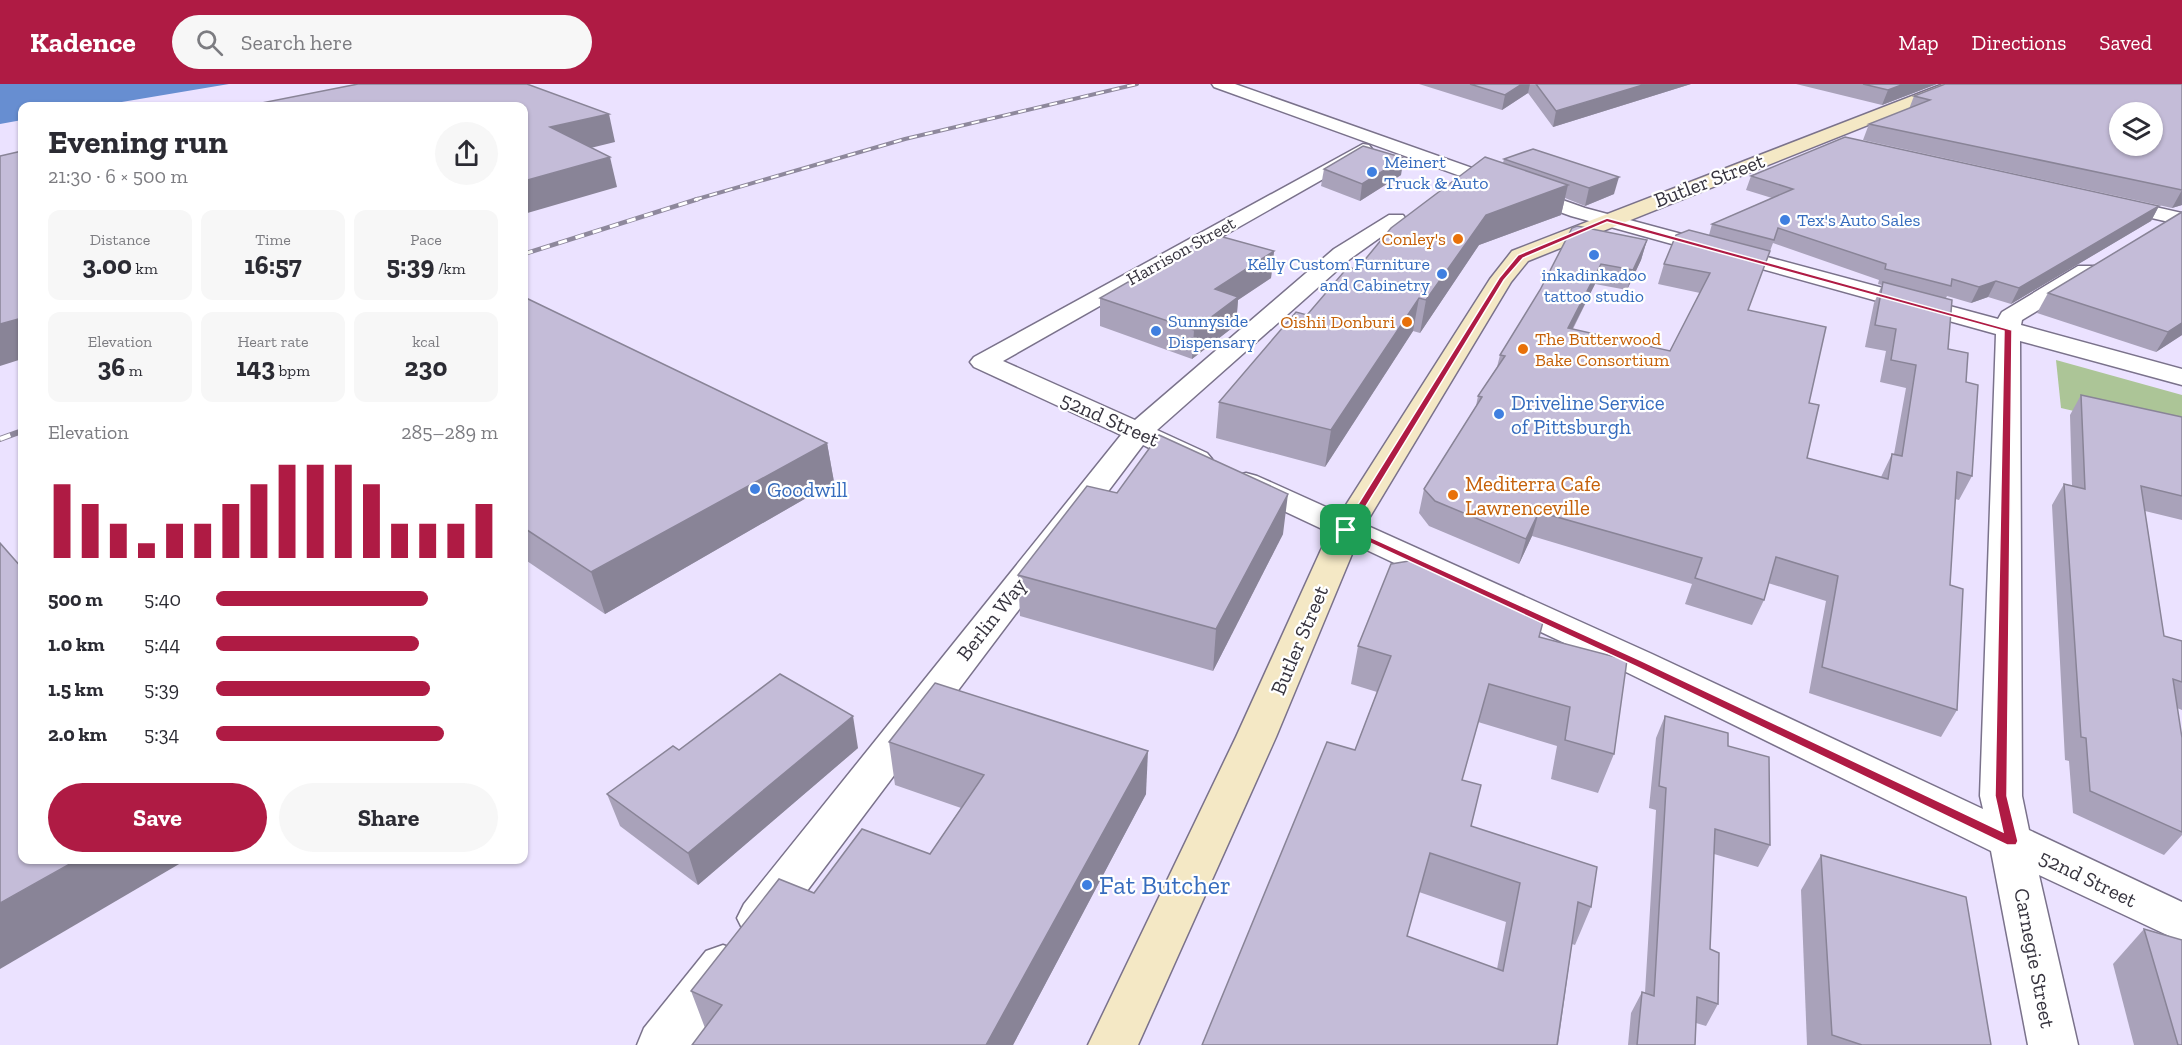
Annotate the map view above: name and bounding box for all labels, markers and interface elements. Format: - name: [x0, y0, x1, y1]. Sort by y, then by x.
- search box: [172, 15, 592, 69]
- text: Kadence: [30, 26, 136, 59]
- icon: search: [193, 26, 226, 59]
- text: Search here: [241, 29, 352, 56]
- text: Map: [1899, 30, 1939, 55]
- text: Directions: [1972, 30, 2066, 55]
- text: Saved: [2099, 30, 2152, 55]
- map controls: [2109, 102, 2163, 156]
- button: layers: [2109, 102, 2163, 156]
- text: Evening run: [48, 122, 228, 161]
- button: share: [435, 122, 498, 185]
- street label: Butler Street: [1650, 147, 1768, 213]
- place label: Meinert Truck & Auto: [1384, 151, 1488, 194]
- text: 21:30 · 6 × 500 m: [48, 164, 188, 188]
- marker: Meinert Truck & Auto: [1365, 165, 1379, 179]
- place label: Tex's Auto Sales: [1797, 209, 1920, 231]
- street label: Harrison Street: [1123, 212, 1240, 290]
- marker: Tex's Auto Sales: [1778, 213, 1792, 227]
- place label: Conley's: [1381, 228, 1446, 250]
- text: Distance: [90, 230, 150, 249]
- text: Time: [255, 230, 291, 249]
- text: Pace: [410, 230, 442, 249]
- marker: Conley's: [1451, 232, 1465, 246]
- marker: inkadinkadoo tattoo studio: [1587, 248, 1601, 262]
- text: 3.00: [82, 249, 132, 281]
- text: 16:57: [244, 249, 302, 281]
- text: 5:39: [387, 249, 434, 281]
- place label: Kelly Custom Furniture and Cabinetry: [1247, 253, 1431, 296]
- text: km: [132, 259, 158, 278]
- text: /km: [434, 259, 465, 278]
- place label: inkadinkadoo tattoo studio: [1541, 264, 1647, 307]
- marker: Kelly Custom Furniture and Cabinetry: [1435, 267, 1449, 281]
- place label: Sunnyside Dispensary: [1168, 310, 1256, 353]
- place label: Oishii Donburi: [1280, 311, 1395, 333]
- marker: Oishii Donburi: [1400, 315, 1414, 329]
- marker: Sunnyside Dispensary: [1149, 324, 1163, 338]
- place label: The Butterwood Bake Consortium: [1535, 328, 1670, 371]
- text: Elevation: [88, 332, 152, 351]
- text: Heart rate: [237, 332, 309, 351]
- text: kcal: [412, 332, 440, 351]
- marker: The Butterwood Bake Consortium: [1516, 342, 1530, 356]
- text: 36: [97, 351, 125, 383]
- text: 143: [236, 351, 275, 383]
- text: 230: [405, 351, 447, 383]
- text: m: [125, 361, 143, 380]
- text: bpm: [275, 361, 310, 380]
- street label: 52nd Street: [1057, 386, 1163, 452]
- place label: Driveline Service of Pittsburgh: [1511, 390, 1665, 439]
- marker: Driveline Service of Pittsburgh: [1492, 407, 1506, 421]
- text: Elevation: [48, 420, 129, 444]
- text: 285–289 m: [401, 420, 498, 444]
- place label: Mediterra Cafe Lawrenceville: [1465, 471, 1601, 520]
- place label: Goodwill: [767, 477, 848, 502]
- marker: Goodwill: [748, 482, 762, 496]
- marker: Mediterra Cafe Lawrenceville: [1446, 488, 1460, 502]
- pin: [1320, 504, 1371, 555]
- icon: arrive: [1329, 513, 1362, 546]
- street label: Berlin Way: [951, 573, 1031, 665]
- street label: Butler Street: [1265, 581, 1333, 698]
- text: 500 m: [48, 587, 103, 611]
- text: 5:40: [144, 587, 181, 611]
- text: 1.0 km: [48, 632, 104, 656]
- text: 5:44: [144, 632, 180, 656]
- text: 1.5 km: [48, 677, 103, 701]
- text: 5:39: [144, 677, 179, 701]
- text: 2.0 km: [48, 722, 107, 746]
- text: 5:34: [144, 722, 179, 746]
- button: Save: [48, 783, 267, 852]
- button: Share: [279, 783, 498, 852]
- street label: 52nd Street: [2035, 844, 2141, 912]
- place label: Fat Butcher: [1099, 869, 1231, 901]
- marker: Fat Butcher: [1080, 878, 1094, 892]
- street label: Carnegie Street: [2009, 886, 2061, 1030]

